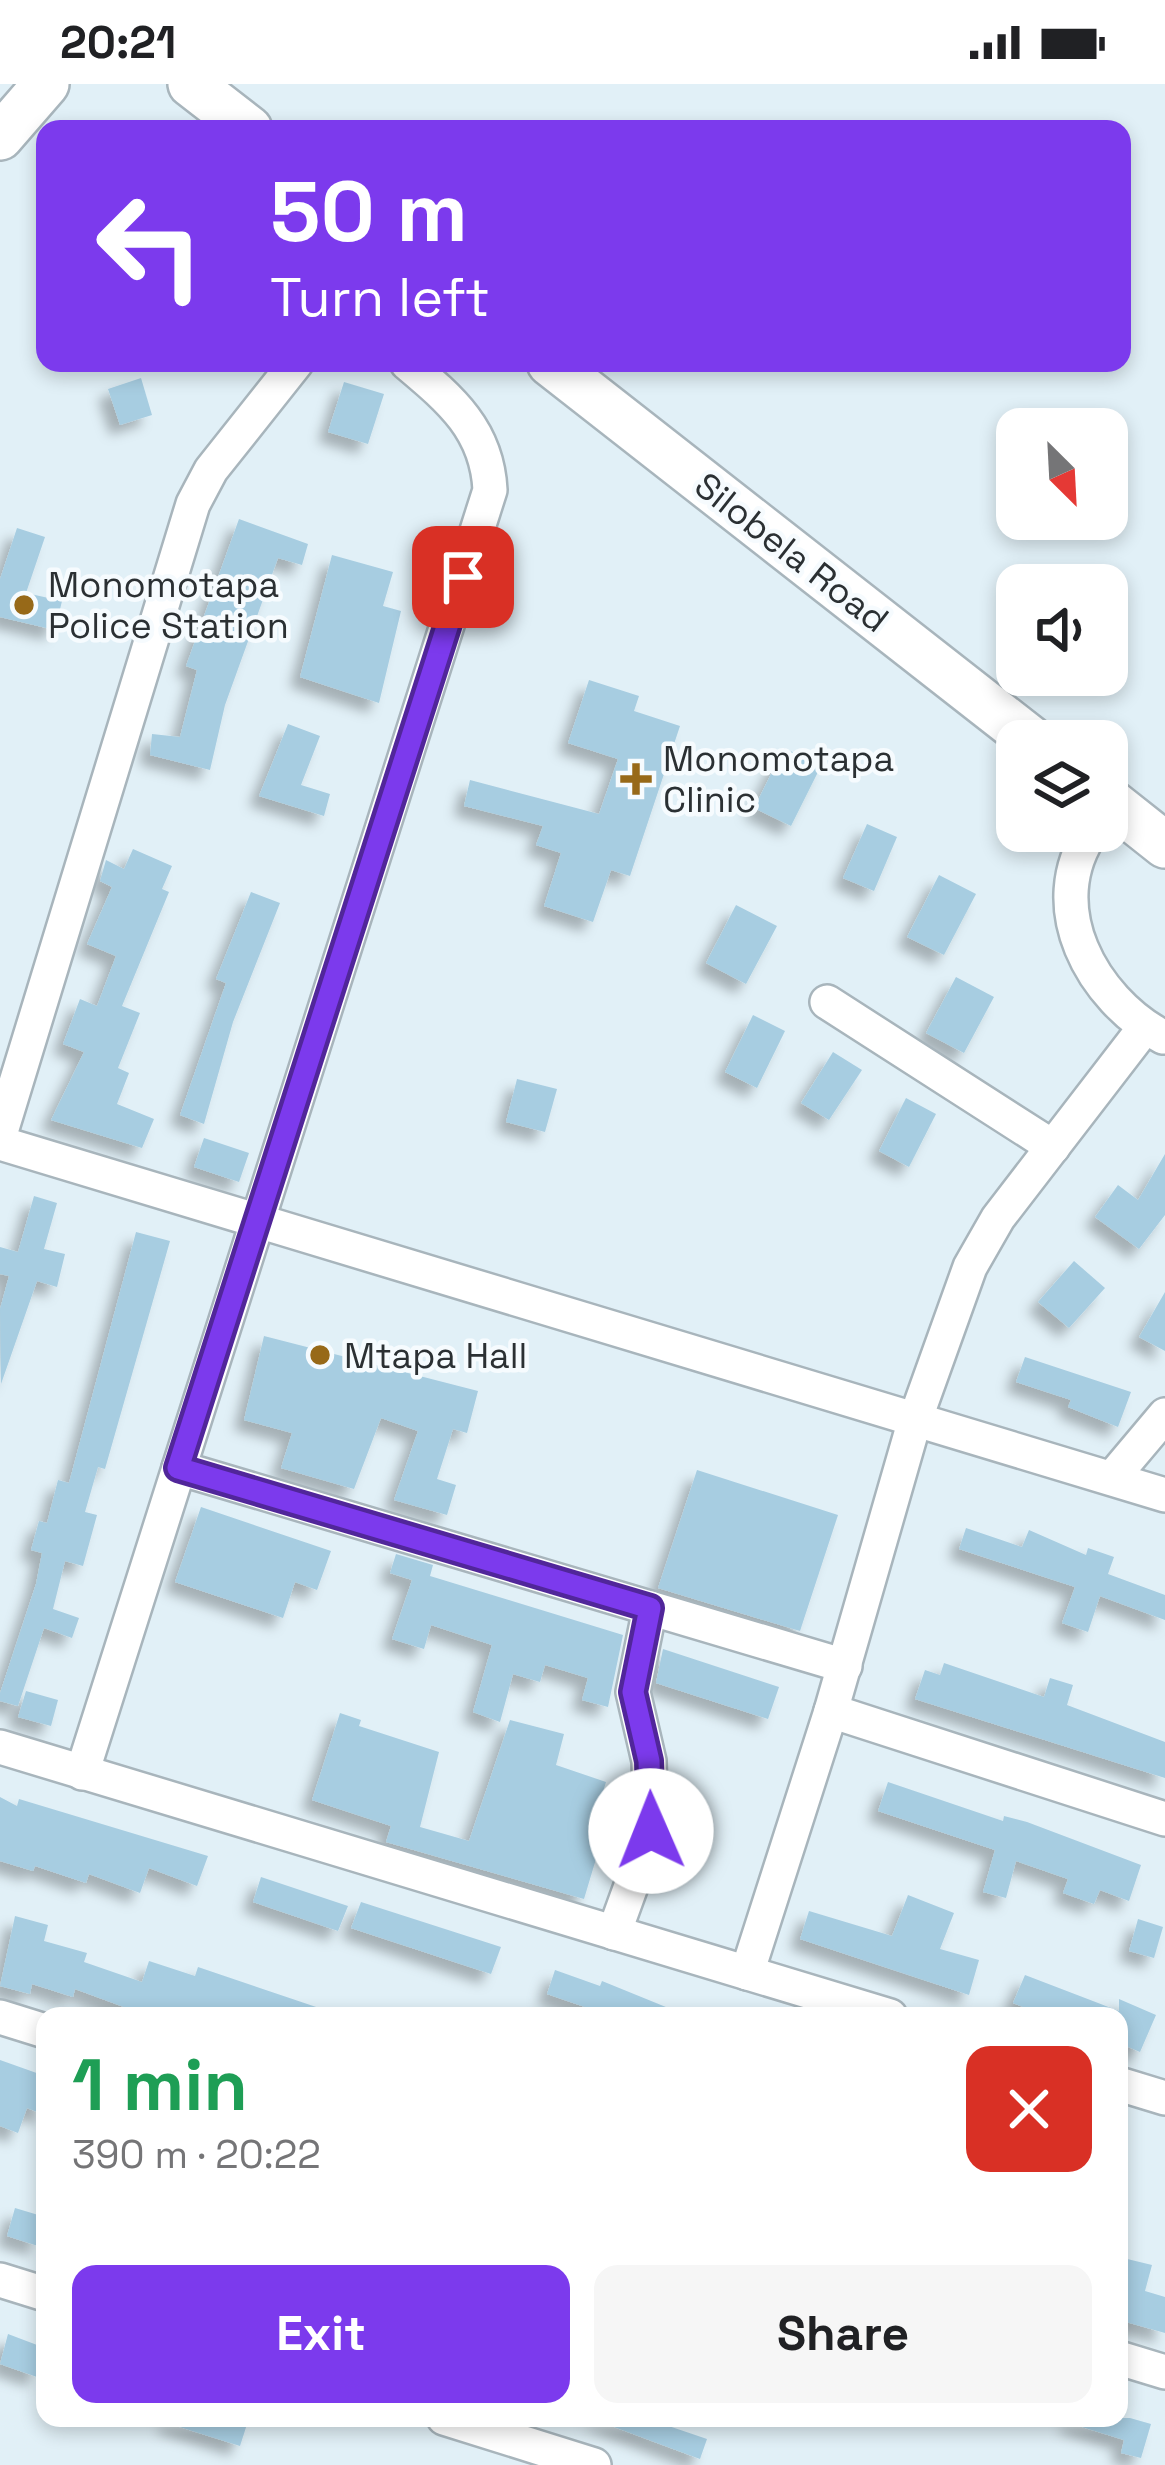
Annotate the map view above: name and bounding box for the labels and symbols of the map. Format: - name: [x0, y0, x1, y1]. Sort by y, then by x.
- north arrow: [996, 408, 1128, 540]
- street label: Silobela Road: [685, 463, 898, 643]
- pin: [412, 526, 514, 628]
- place label: Monomotapa Police Station: [48, 562, 289, 649]
- marker: Monomotapa Police Station: [11, 592, 37, 618]
- place label: Monomotapa Clinic: [663, 736, 894, 823]
- marker: Monomotapa Clinic: [620, 763, 652, 795]
- place label: Mtapa Hall: [344, 1333, 527, 1379]
- marker: Mtapa Hall: [307, 1342, 333, 1368]
- position arrow: [588, 1768, 714, 1894]

